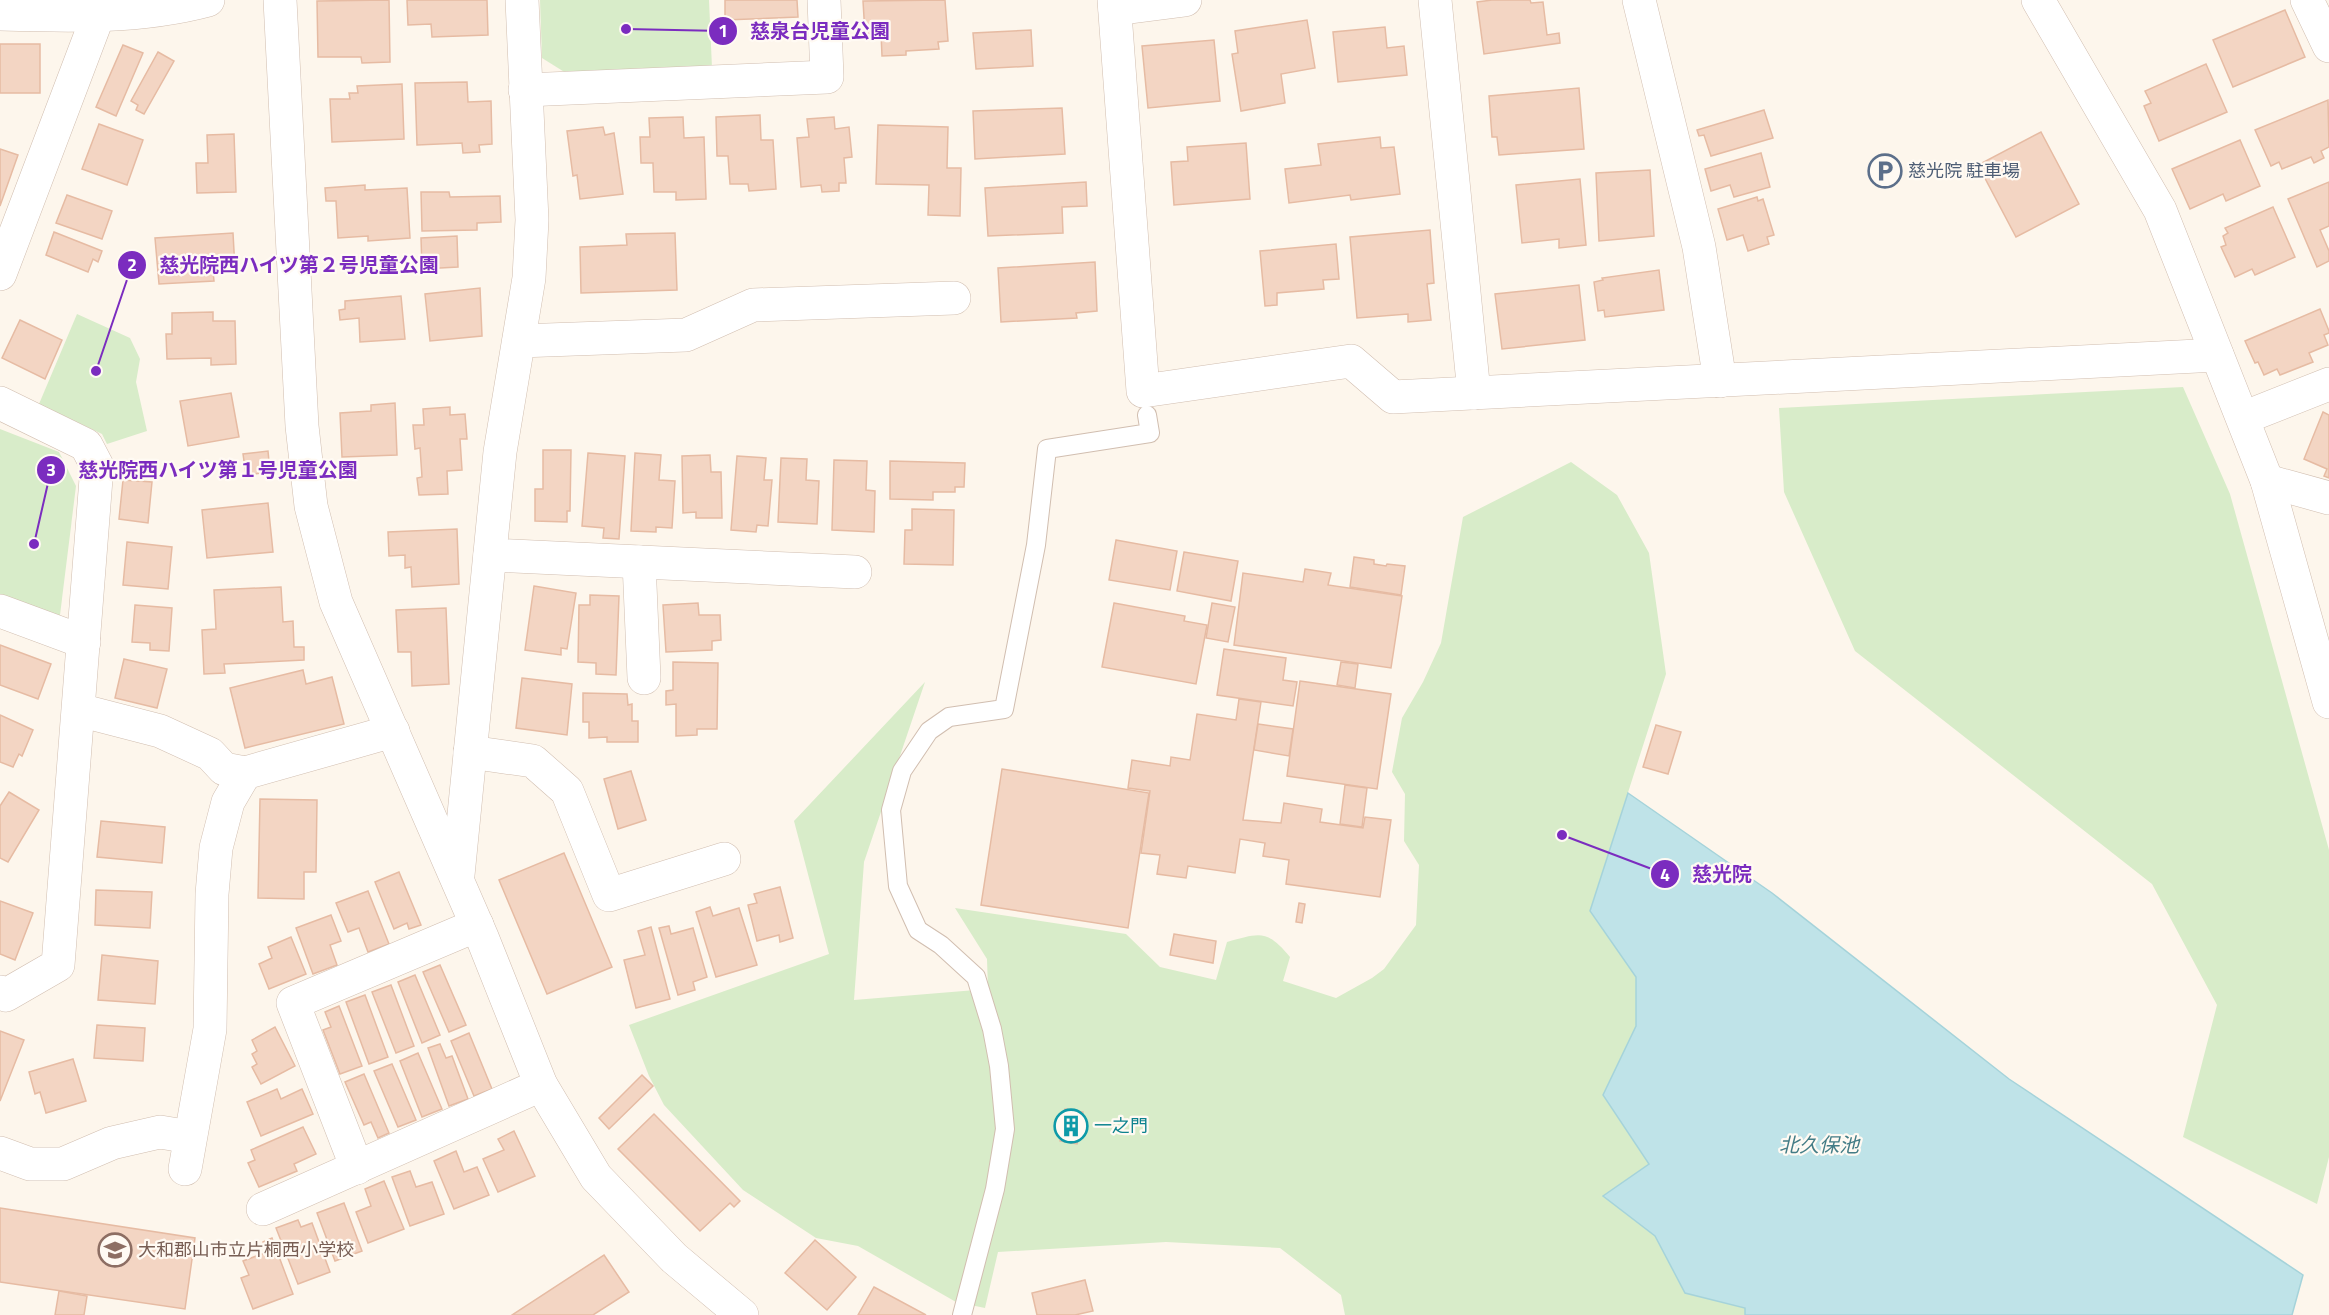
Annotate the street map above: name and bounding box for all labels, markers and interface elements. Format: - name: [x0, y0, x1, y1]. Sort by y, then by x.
- callout: 慈泉台児童公園: [708, 12, 902, 50]
- text: 慈泉台児童公園: [750, 15, 890, 46]
- text: 1: [718, 17, 728, 44]
- parking icon: 慈光院 駐車場: [1867, 153, 1903, 189]
- place label: 慈光院 駐車場: [1908, 157, 2020, 184]
- callout: 慈光院西ハイツ第２号児童公園: [117, 246, 451, 284]
- text: 慈光院西ハイツ第２号児童公園: [159, 249, 439, 280]
- text: 2: [127, 251, 137, 278]
- callout: 慈光院西ハイツ第１号児童公園: [36, 451, 370, 489]
- text: 慈光院西ハイツ第１号児童公園: [78, 454, 358, 485]
- text: 3: [46, 456, 56, 483]
- callout: 慈光院: [1650, 855, 1764, 893]
- text: 慈光院: [1692, 858, 1752, 889]
- text: 4: [1660, 861, 1670, 888]
- building icon: 一之門: [1053, 1108, 1089, 1144]
- place label: 一之門: [1094, 1112, 1148, 1139]
- water label: 北久保池: [1779, 1129, 1861, 1160]
- school or university icon: 大和郡山市立片桐西小学校: [97, 1232, 133, 1268]
- place label: 大和郡山市立片桐西小学校: [138, 1236, 354, 1263]

